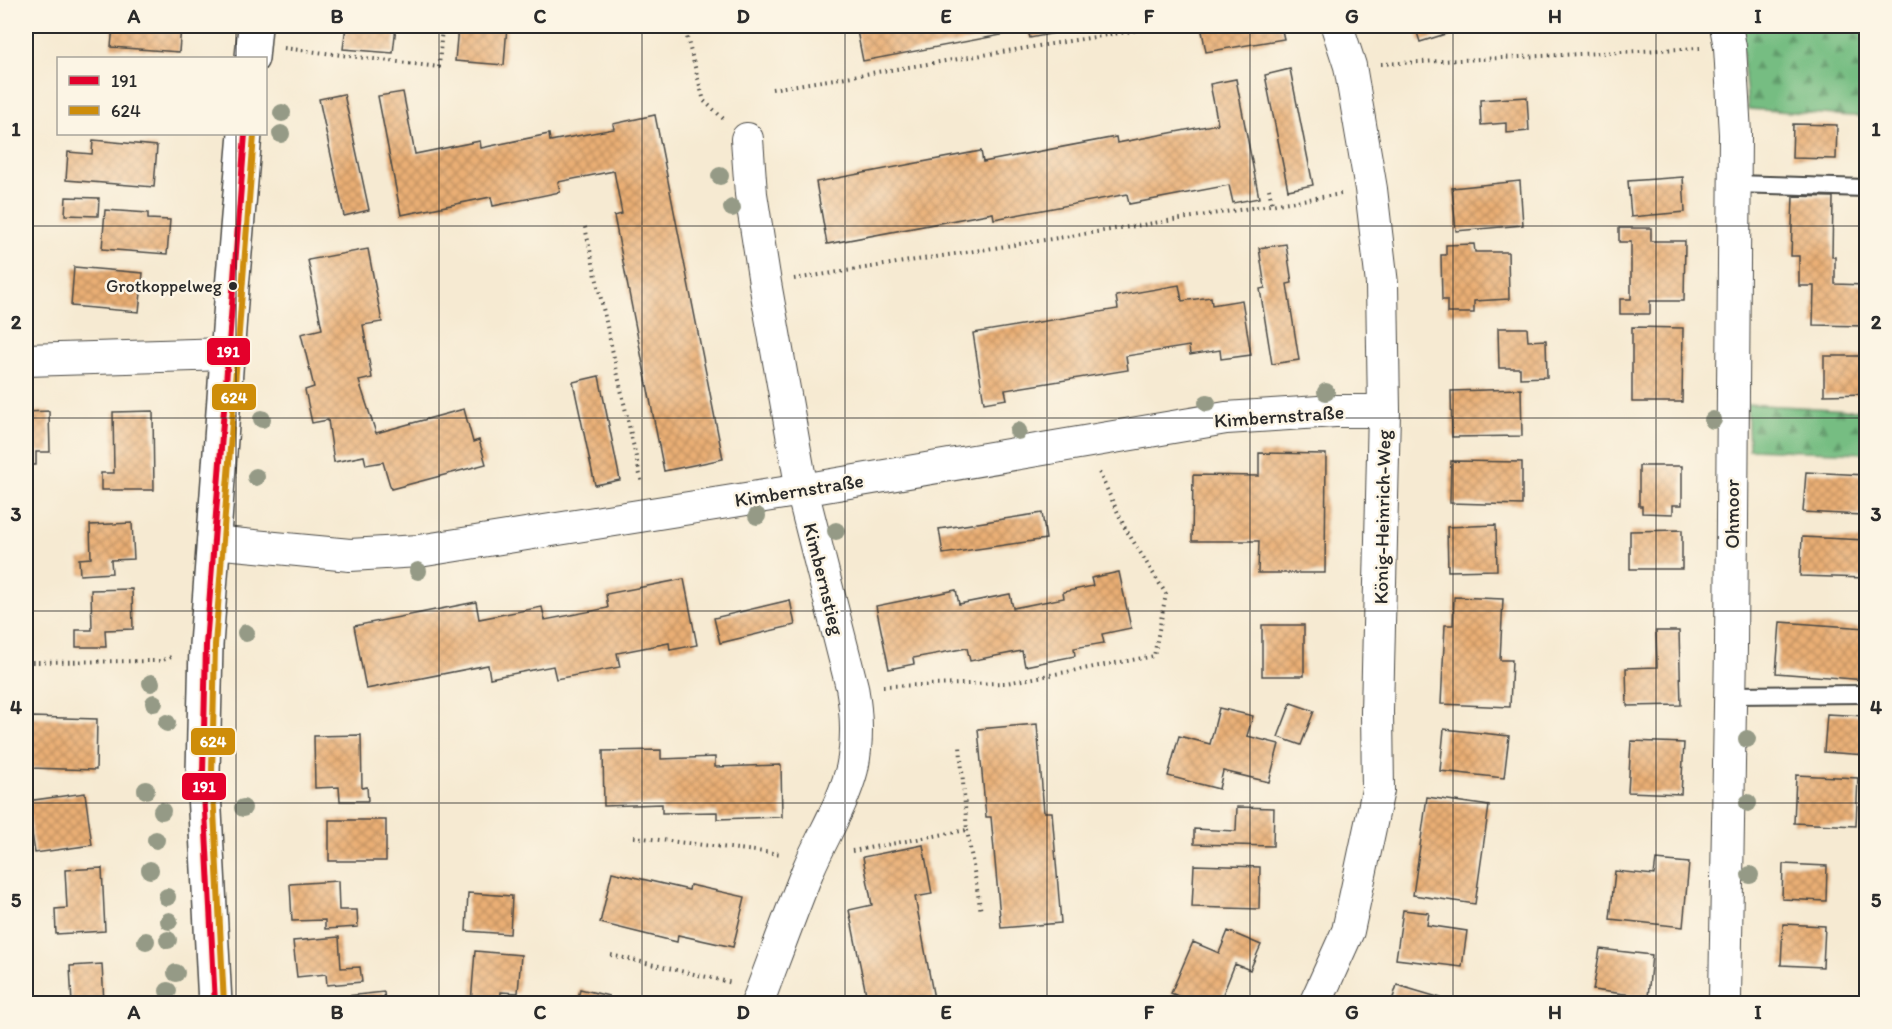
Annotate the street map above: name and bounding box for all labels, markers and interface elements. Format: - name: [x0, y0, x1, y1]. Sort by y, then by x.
- text: A: [127, 4, 141, 28]
- text: B: [331, 4, 344, 28]
- text: C: [534, 4, 547, 28]
- text: D: [736, 4, 750, 28]
- text: E: [940, 4, 952, 28]
- text: F: [1144, 4, 1155, 28]
- text: G: [1345, 4, 1359, 28]
- text: H: [1548, 4, 1562, 28]
- text: I: [1754, 4, 1762, 28]
- legend: [57, 57, 267, 135]
- text: 191: [111, 70, 137, 92]
- text: 624: [111, 100, 141, 122]
- text: 1: [11, 117, 21, 141]
- text: 1: [1871, 117, 1881, 141]
- place label: Grotkoppelweg: [106, 275, 223, 297]
- marker: Grotkoppelweg: [227, 280, 239, 292]
- text: 2: [11, 310, 22, 334]
- text: 2: [1871, 310, 1882, 334]
- line badge: 191: [206, 337, 251, 366]
- text: 191: [216, 342, 240, 361]
- line badge: 624: [211, 383, 257, 411]
- text: 624: [221, 388, 248, 407]
- street label: Kimbernstraße: [1213, 399, 1345, 433]
- street label: König-Heinrich-Weg: [1368, 429, 1396, 605]
- street label: Kimbernstraße: [733, 468, 865, 512]
- street label: Ohmoor: [1720, 479, 1744, 549]
- text: 3: [11, 502, 22, 526]
- text: 3: [1871, 502, 1882, 526]
- street label: Kimbernstieg: [798, 520, 850, 638]
- text: 4: [10, 695, 22, 719]
- text: 4: [1870, 695, 1882, 719]
- line badge: 624: [190, 727, 236, 756]
- text: 624: [200, 732, 227, 751]
- line badge: 191: [181, 772, 227, 801]
- text: 191: [192, 777, 216, 796]
- text: 5: [11, 888, 22, 912]
- text: 5: [1871, 888, 1882, 912]
- text: A: [127, 1000, 141, 1024]
- text: B: [331, 1000, 344, 1024]
- text: C: [534, 1000, 547, 1024]
- text: D: [736, 1000, 750, 1024]
- text: E: [940, 1000, 952, 1024]
- text: F: [1144, 1000, 1155, 1024]
- text: G: [1345, 1000, 1359, 1024]
- text: H: [1548, 1000, 1562, 1024]
- text: I: [1754, 1000, 1762, 1024]

